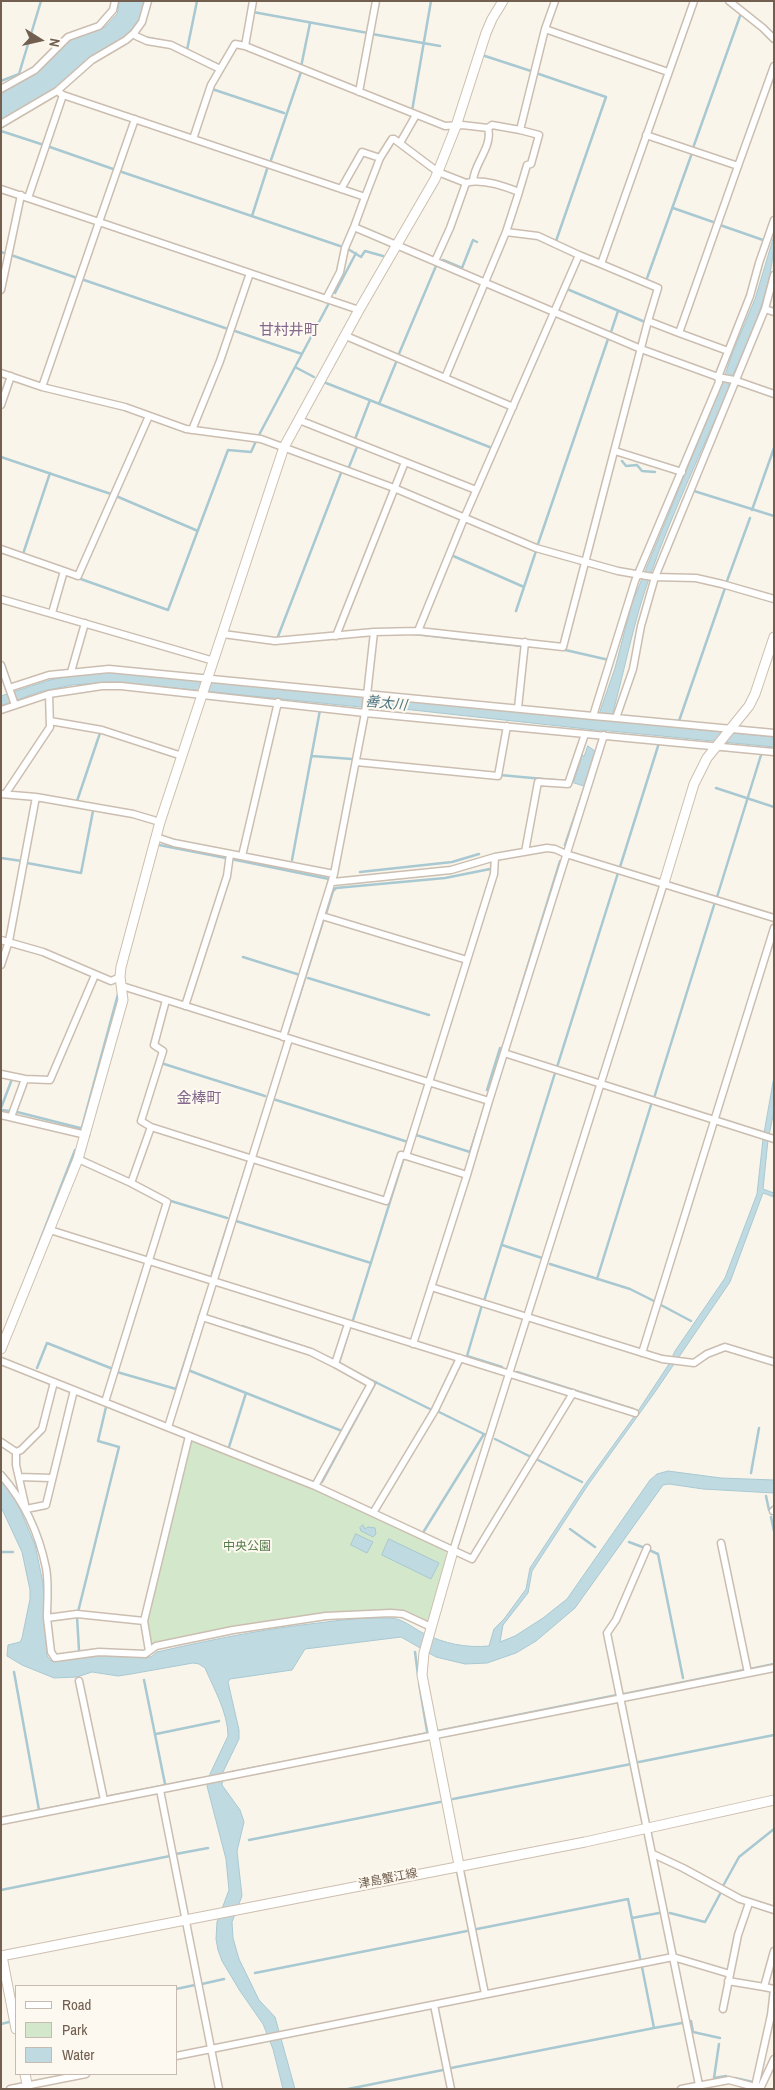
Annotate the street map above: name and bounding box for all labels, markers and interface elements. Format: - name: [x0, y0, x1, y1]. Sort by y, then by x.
- north arrow: [15, 15, 65, 65]
- text: N: [45, 37, 64, 48]
- district label: 甘村井町: [259, 322, 319, 340]
- water label: 善太川: [364, 693, 408, 715]
- district label: 金棒町: [177, 1090, 221, 1108]
- park label: 中央公園: [223, 1540, 271, 1554]
- street label: 津島蟹江線: [357, 1866, 419, 1892]
- legend: [15, 1985, 178, 2075]
- text: Road: [62, 1994, 91, 2015]
- text: Park: [62, 2019, 87, 2040]
- text: Water: [62, 2044, 94, 2065]

